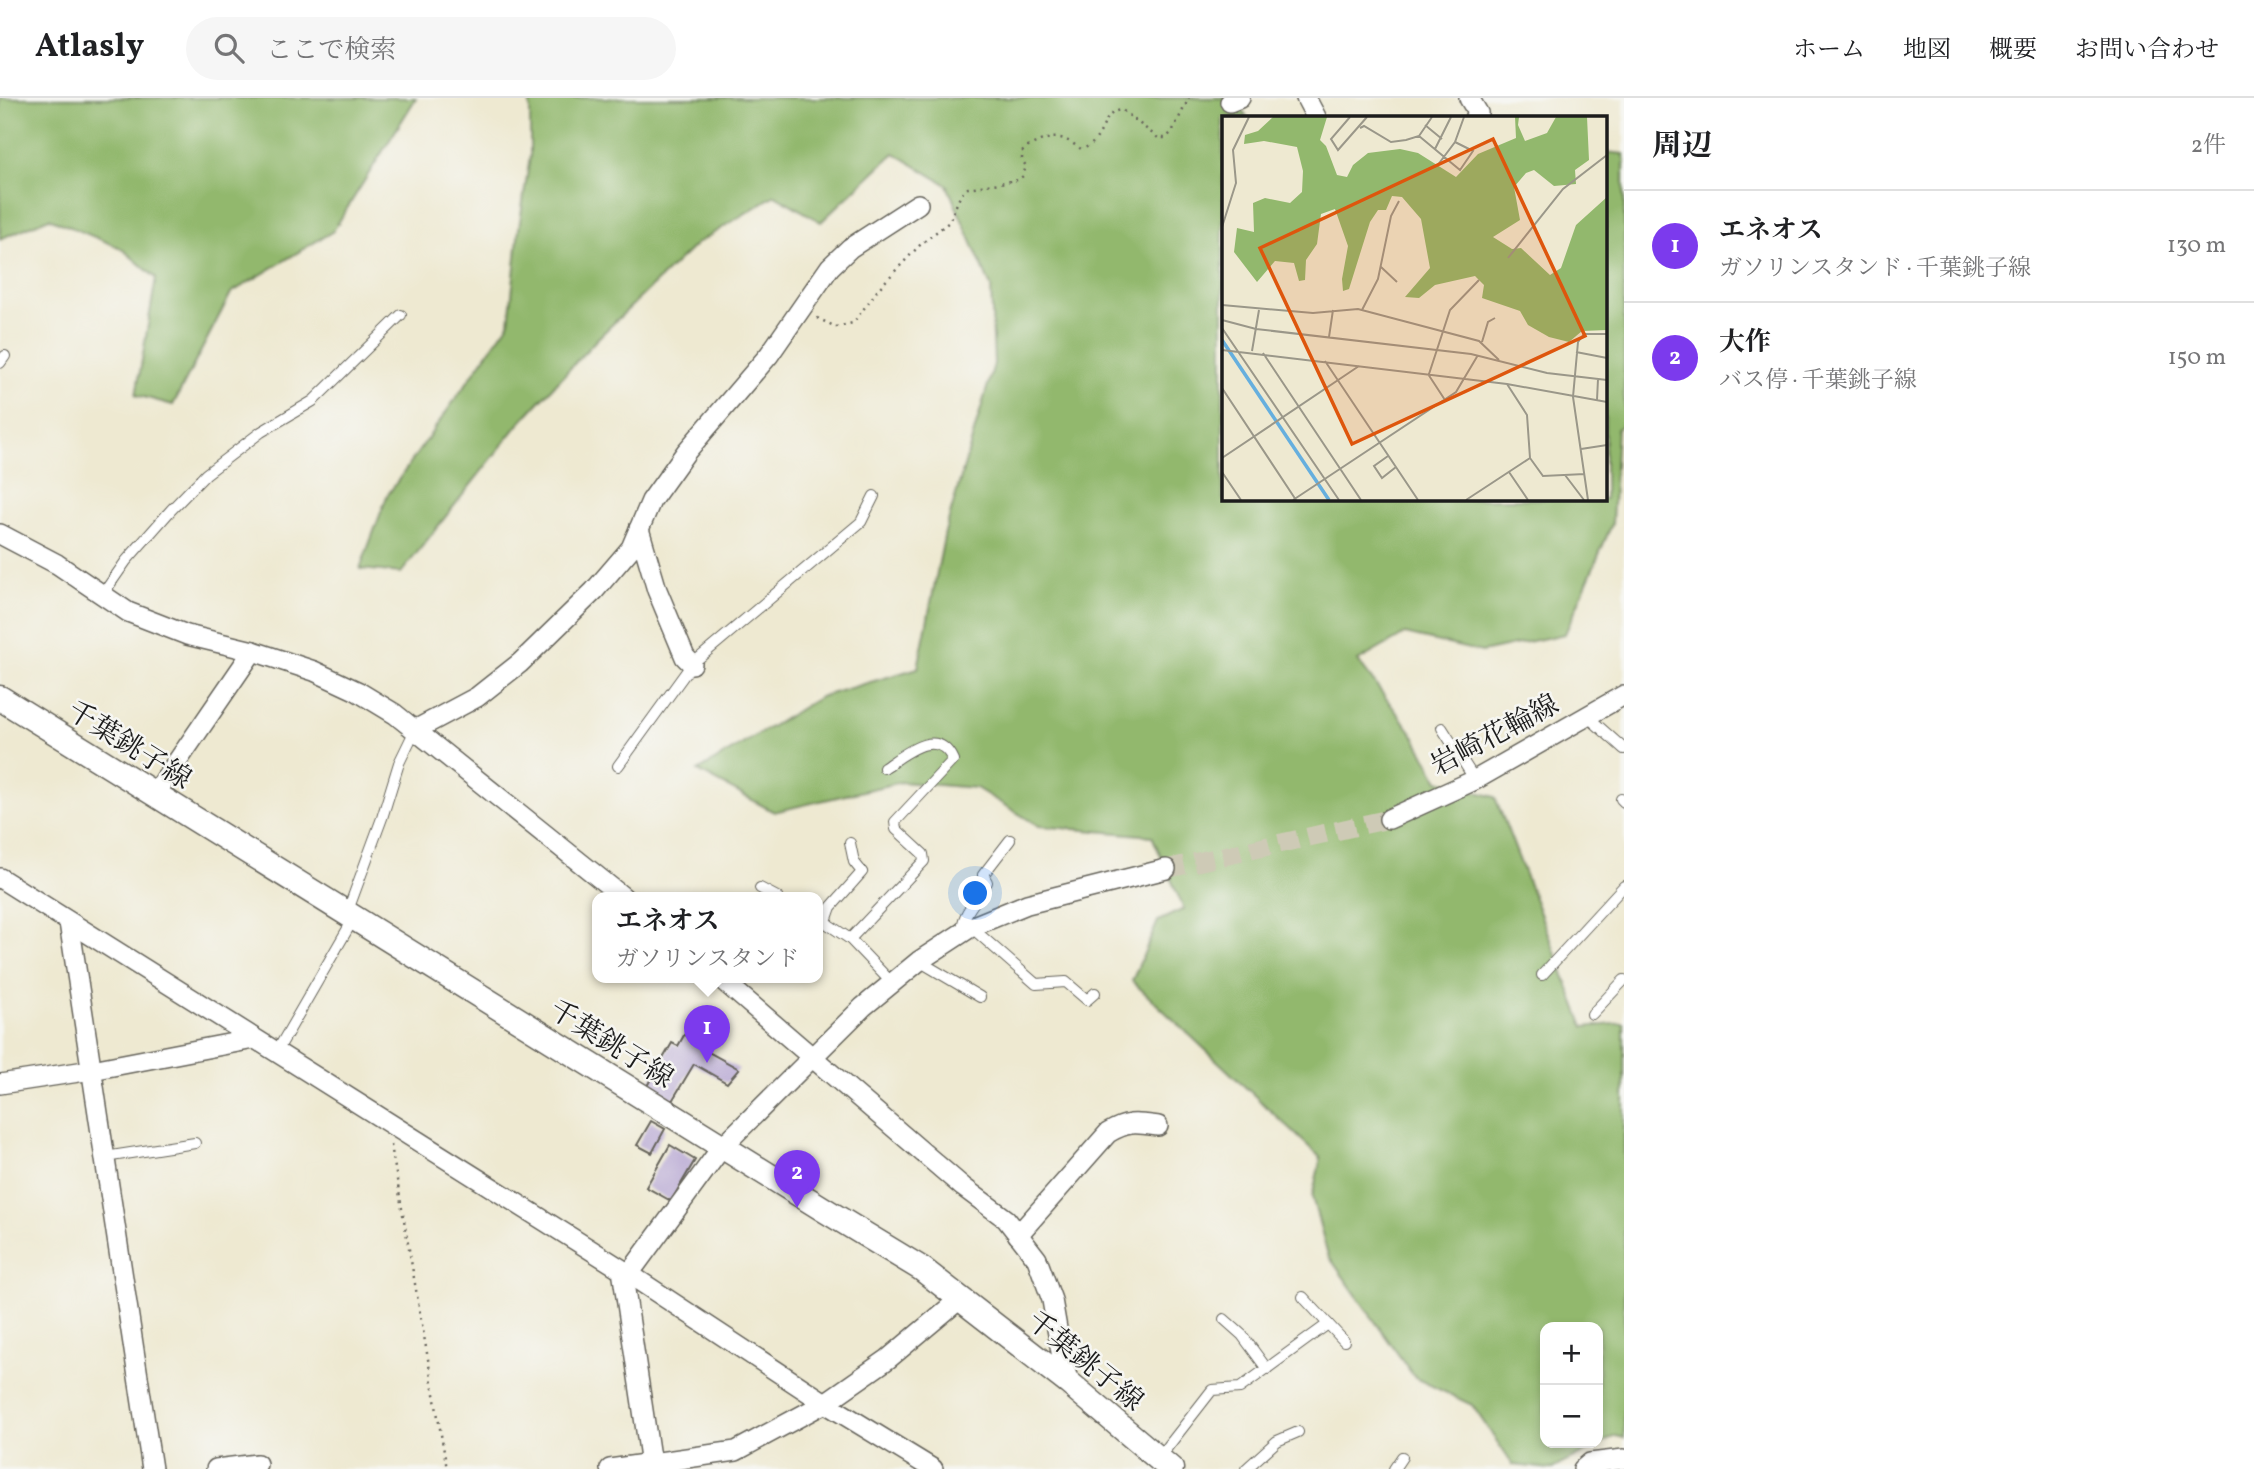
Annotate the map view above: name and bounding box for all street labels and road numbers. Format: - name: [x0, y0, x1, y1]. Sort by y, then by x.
- street label: 岩崎花輪線: [1424, 686, 1566, 786]
- street label: 千葉銚子線: [59, 692, 198, 800]
- street label: 千葉銚子線: [541, 991, 680, 1099]
- street label: 千葉銚子線: [1018, 1303, 1151, 1421]

